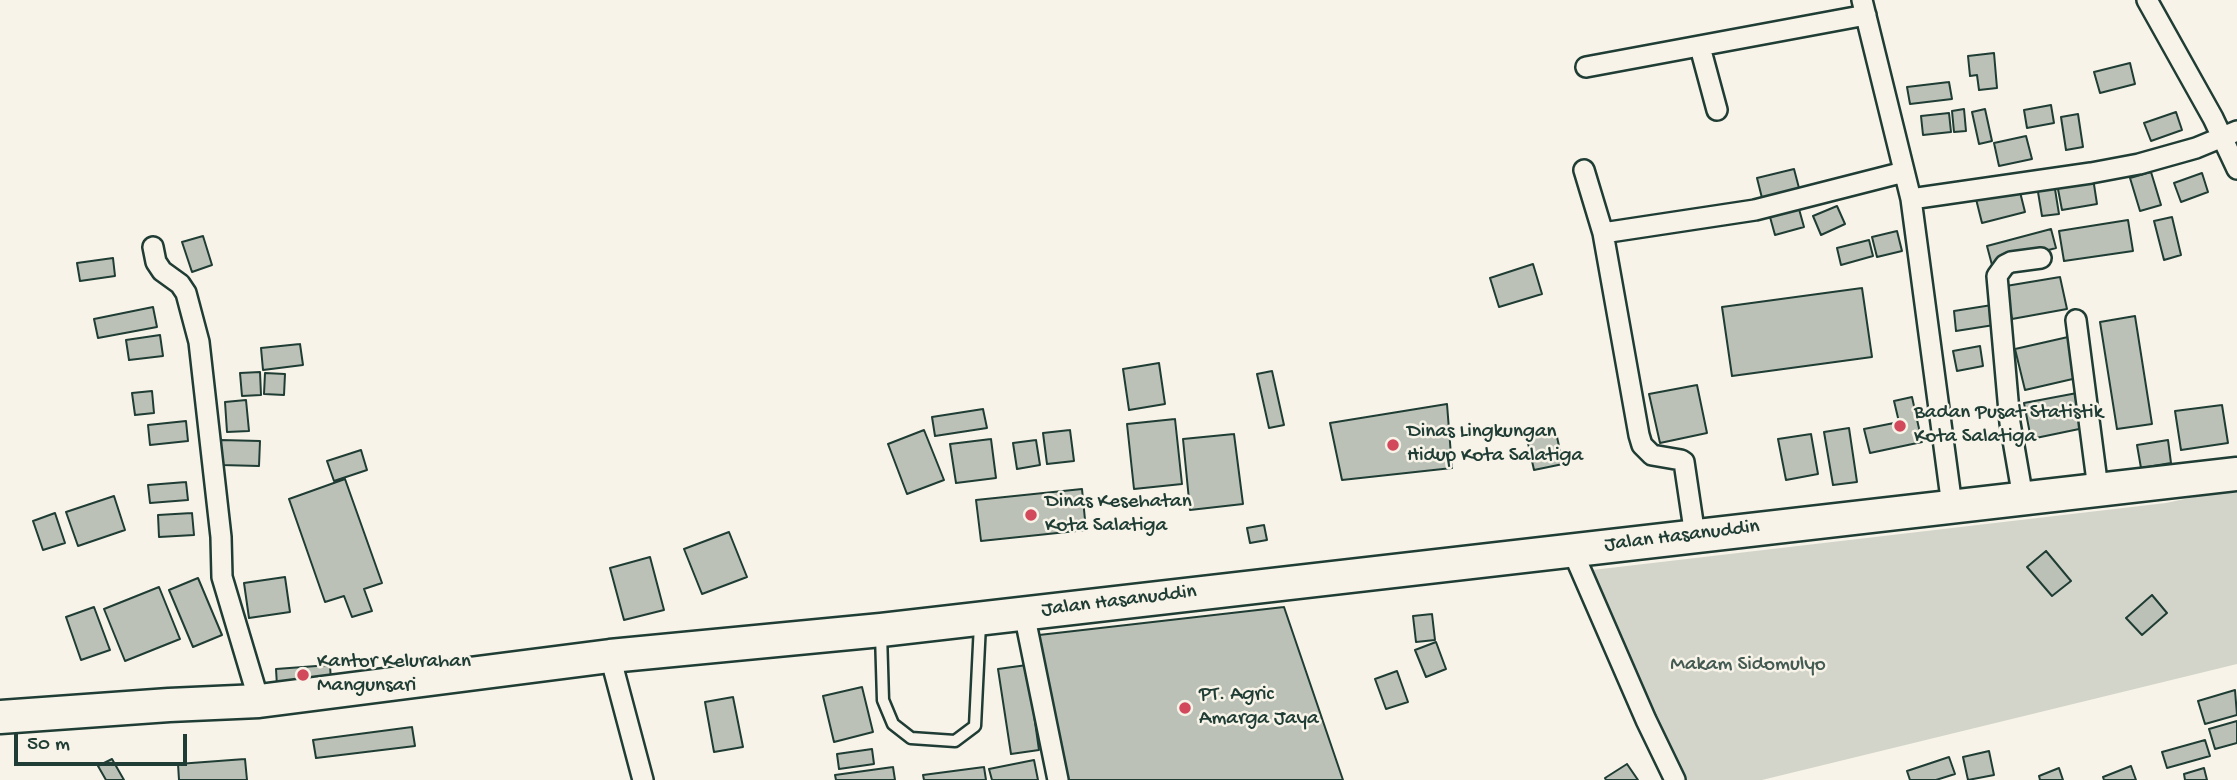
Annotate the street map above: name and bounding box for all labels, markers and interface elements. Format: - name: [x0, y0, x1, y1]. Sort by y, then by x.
- place label: Badan Pusat Statistik Kota Salatiga: [1914, 401, 2103, 451]
- marker: Badan Pusat Statistik Kota Salatiga: [1892, 418, 1908, 434]
- place label: Dinas Lingkungan Hidup Kota Salatiga: [1407, 420, 1583, 470]
- marker: Dinas Lingkungan Hidup Kota Salatiga: [1385, 437, 1401, 453]
- place label: Dinas Kesehatan Kota Salatiga: [1045, 490, 1192, 540]
- marker: Dinas Kesehatan Kota Salatiga: [1023, 507, 1039, 523]
- street label: Jalan Hasanuddin: [1603, 515, 1761, 559]
- street label: Jalan Hasanuddin: [1040, 580, 1198, 624]
- place label: Kantor Kelurahan Mangunsari: [317, 650, 471, 700]
- park label: Makam Sidomulyo: [1670, 653, 1826, 679]
- marker: Kantor Kelurahan Mangunsari: [295, 667, 311, 683]
- place label: PT. Agric Amarga Jaya: [1199, 683, 1319, 733]
- marker: PT. Agric Amarga Jaya: [1177, 700, 1193, 716]
- scale bar: [18, 720, 191, 764]
- text: 50 m: [27, 733, 70, 758]

